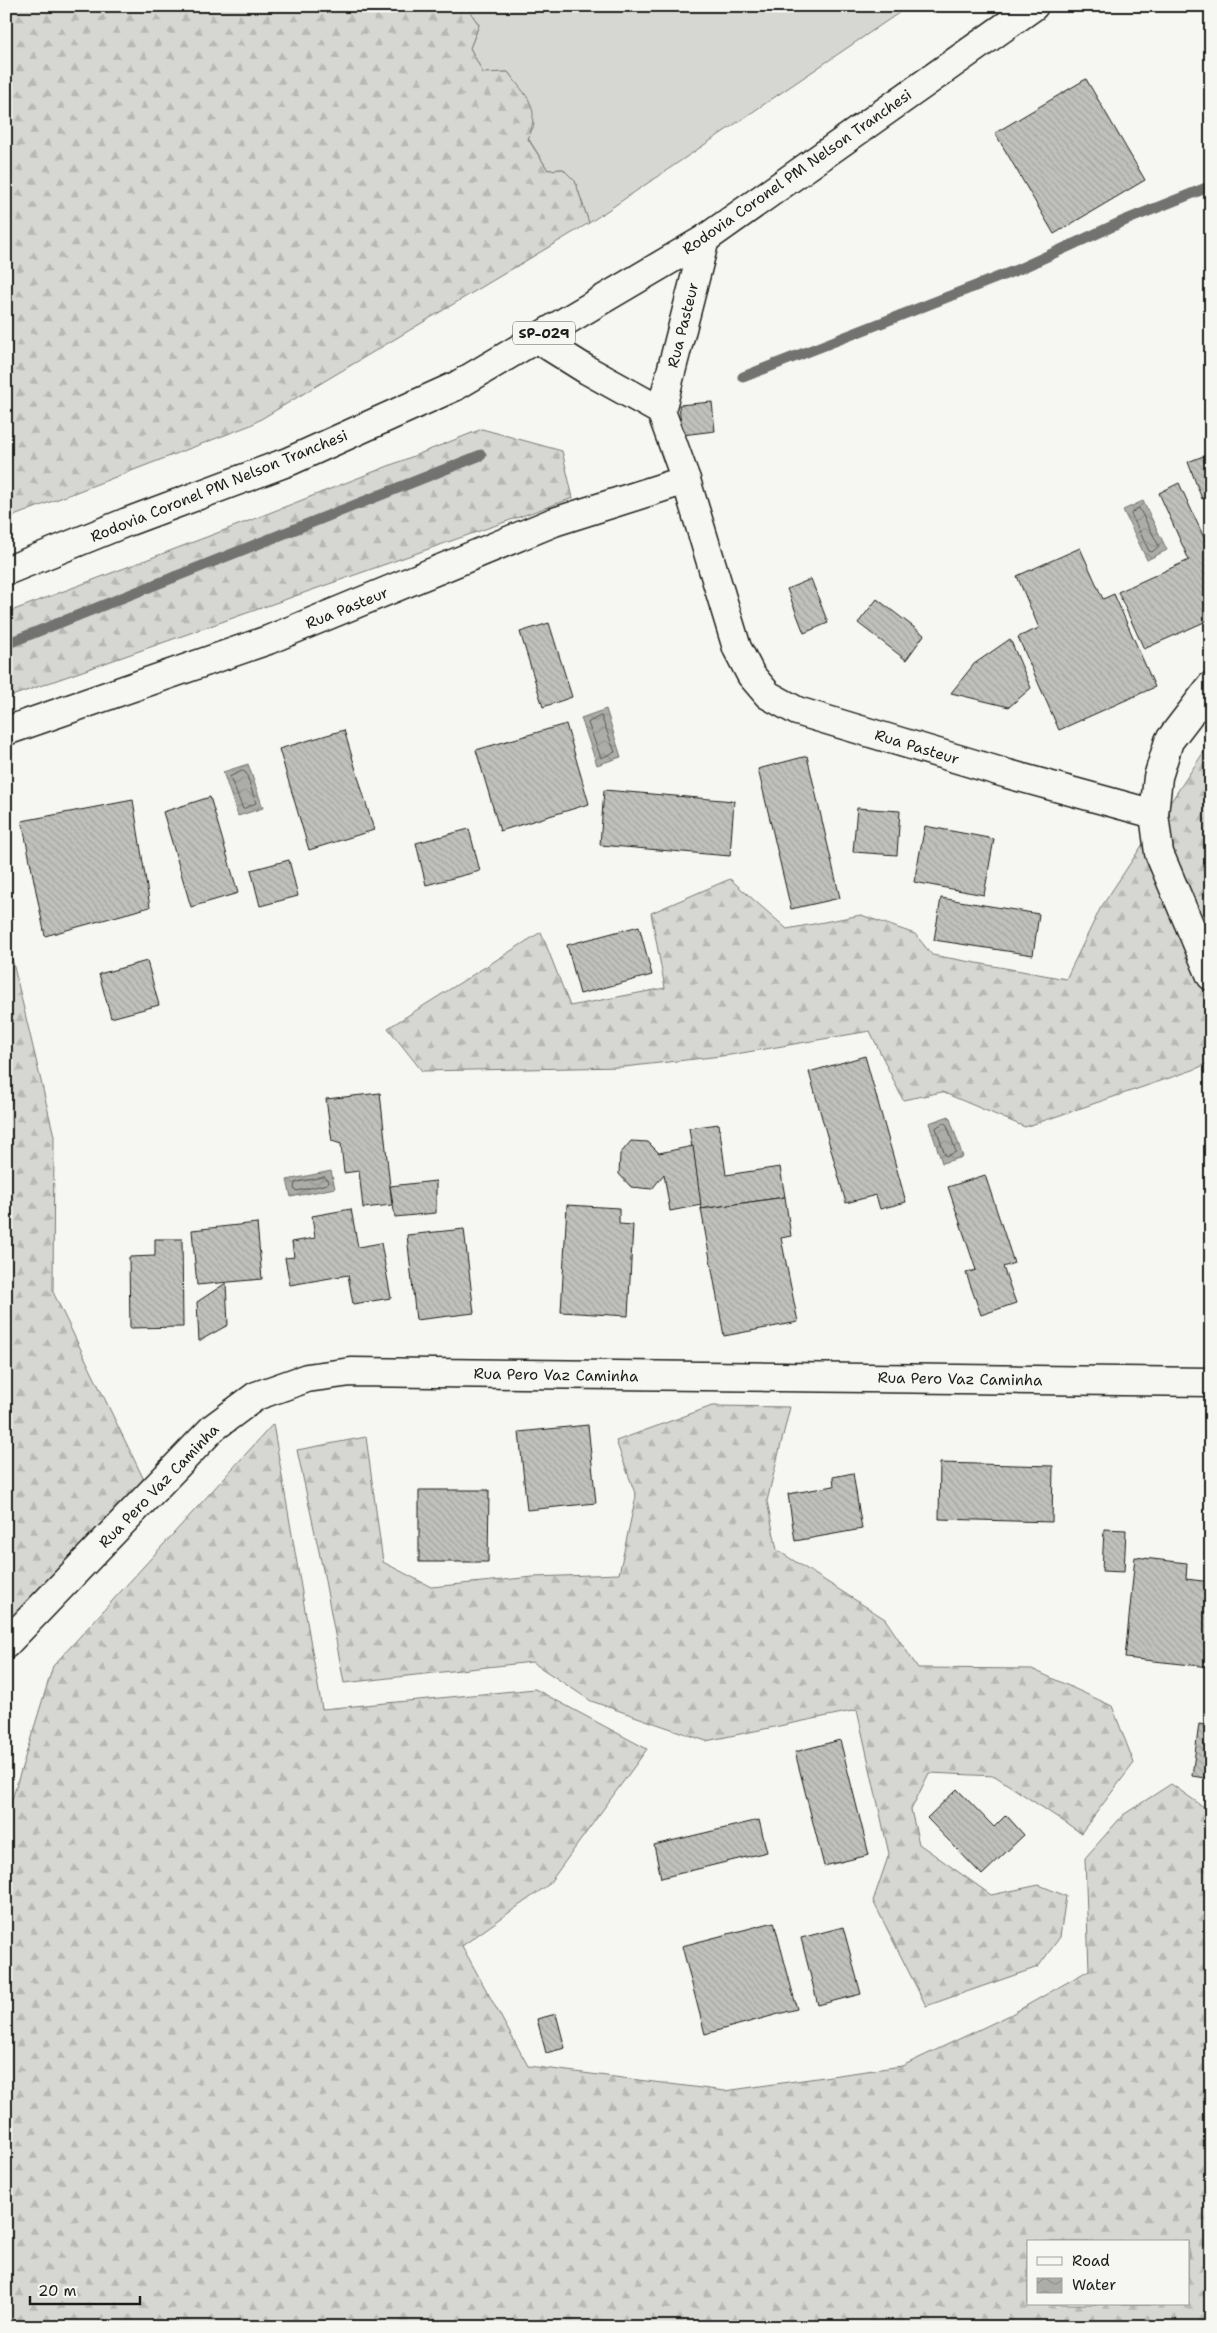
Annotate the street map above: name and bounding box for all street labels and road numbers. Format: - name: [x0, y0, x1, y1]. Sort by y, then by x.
- street label: Rodovia Coronel PM Nelson Tranchesi: [678, 85, 916, 259]
- street label: Rua Pasteur: [663, 280, 703, 370]
- road number: SP-029: [513, 322, 575, 344]
- street label: Rodovia Coronel PM Nelson Tranchesi: [88, 425, 350, 547]
- street label: Rua Pasteur: [303, 582, 391, 634]
- street label: Rua Pasteur: [872, 725, 962, 769]
- street label: Rua Pero Vaz Caminha: [473, 1364, 639, 1386]
- street label: Rua Pero Vaz Caminha: [877, 1368, 1043, 1390]
- street label: Rua Pero Vaz Caminha: [95, 1419, 224, 1552]

